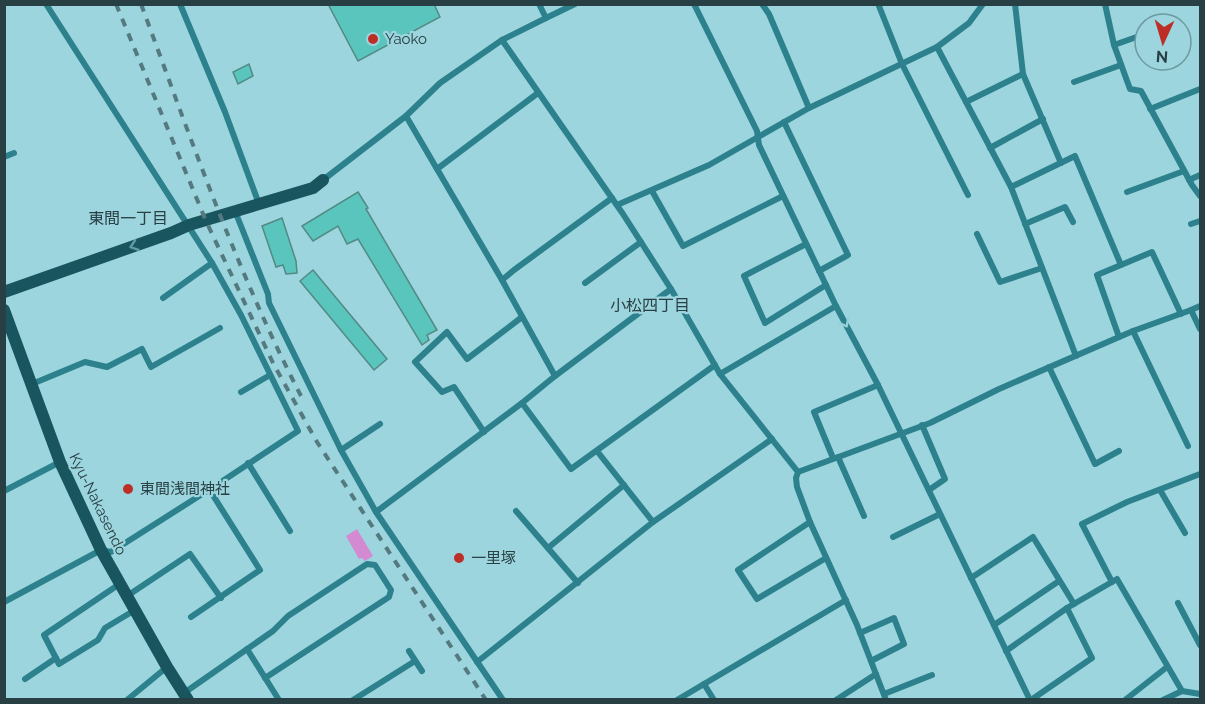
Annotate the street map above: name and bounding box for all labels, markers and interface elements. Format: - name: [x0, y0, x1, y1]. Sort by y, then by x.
- north arrow: [1133, 12, 1193, 72]
- place label: Yaoko: [385, 30, 427, 48]
- marker: Yaoko: [366, 32, 380, 46]
- text: N: [1155, 47, 1169, 66]
- district label: 東間一丁目: [88, 209, 168, 228]
- one-way arrow: [129, 239, 140, 252]
- district label: 小松四丁目: [610, 296, 690, 315]
- one-way arrow: [838, 317, 849, 328]
- street label: Kyu-Nakasendo: [66, 450, 131, 558]
- place label: 東間浅間神社: [140, 480, 230, 498]
- marker: 東間浅間神社: [121, 482, 135, 496]
- place label: 一里塚: [471, 549, 516, 567]
- marker: 一里塚: [452, 551, 466, 565]

